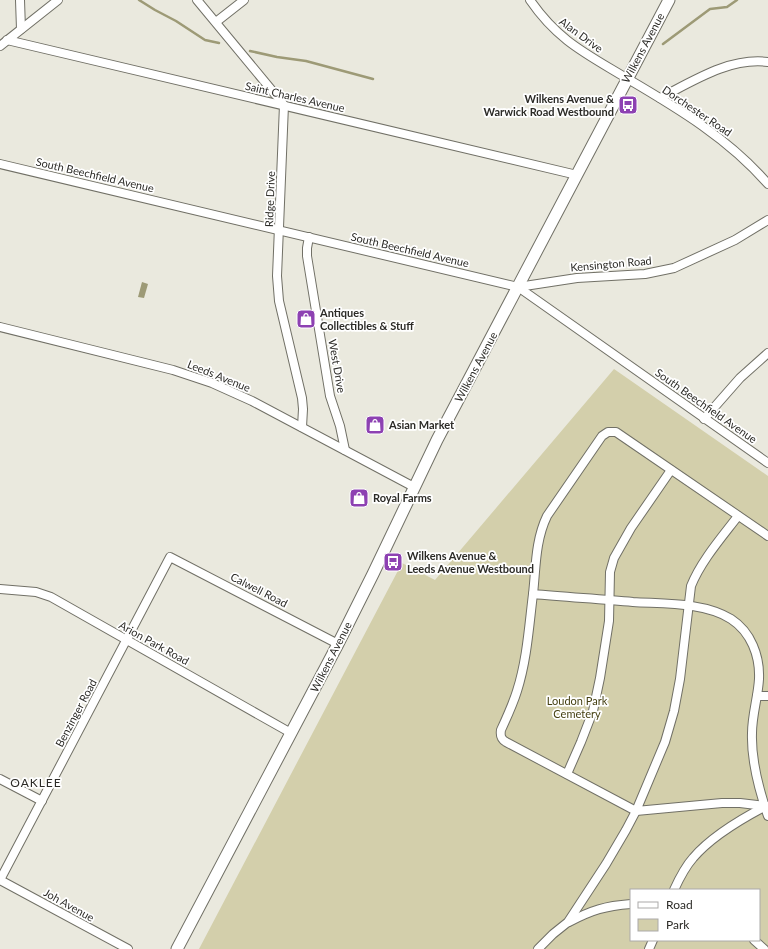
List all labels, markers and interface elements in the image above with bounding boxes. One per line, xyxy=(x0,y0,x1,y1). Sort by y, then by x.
street label: Wilkens Avenue xyxy=(619,10,667,85)
street label: Alan Drive xyxy=(557,14,606,55)
street label: Saint Charles Avenue xyxy=(244,79,346,114)
street label: Dorchester Road xyxy=(660,83,734,139)
place label: Wilkens Avenue & Warwick Road Westbound xyxy=(484,92,614,118)
bus stop icon: Wilkens Avenue & Warwick Road Westbound xyxy=(617,94,639,116)
street label: South Beechfield Avenue xyxy=(35,155,156,194)
street label: Ridge Drive xyxy=(262,171,277,227)
street label: South Beechfield Avenue xyxy=(350,230,471,269)
street label: Kensington Road xyxy=(570,253,652,274)
place label: Antiques Collectibles & Stuff xyxy=(319,306,414,332)
shop icon: Antiques Collectibles & Stuff xyxy=(295,308,317,330)
street label: Wilkens Avenue xyxy=(452,329,500,404)
street label: West Drive xyxy=(326,338,349,394)
street label: Leeds Avenue xyxy=(186,357,253,394)
street label: South Beechfield Avenue xyxy=(653,366,760,446)
shop icon: Asian Market xyxy=(364,414,386,436)
place label: Asian Market xyxy=(388,418,455,431)
shop icon: Royal Farms xyxy=(348,487,370,509)
place label: Royal Farms xyxy=(373,491,432,504)
place label: Wilkens Avenue & Leeds Avenue Westbound xyxy=(407,549,534,575)
bus stop icon: Wilkens Avenue & Leeds Avenue Westbound xyxy=(382,551,404,573)
street label: Calwell Road xyxy=(229,570,290,609)
street label: Arion Park Road xyxy=(117,618,191,667)
street label: Wilkens Avenue xyxy=(307,619,354,694)
street label: Benzinger Road xyxy=(52,677,99,749)
park label: Loudon Park Cemetery xyxy=(547,694,608,720)
district label: OAKLEE xyxy=(10,775,62,790)
street label: Joh Avenue xyxy=(42,885,97,924)
legend xyxy=(630,889,760,941)
text: Road xyxy=(666,897,693,912)
text: Park xyxy=(666,917,690,932)

